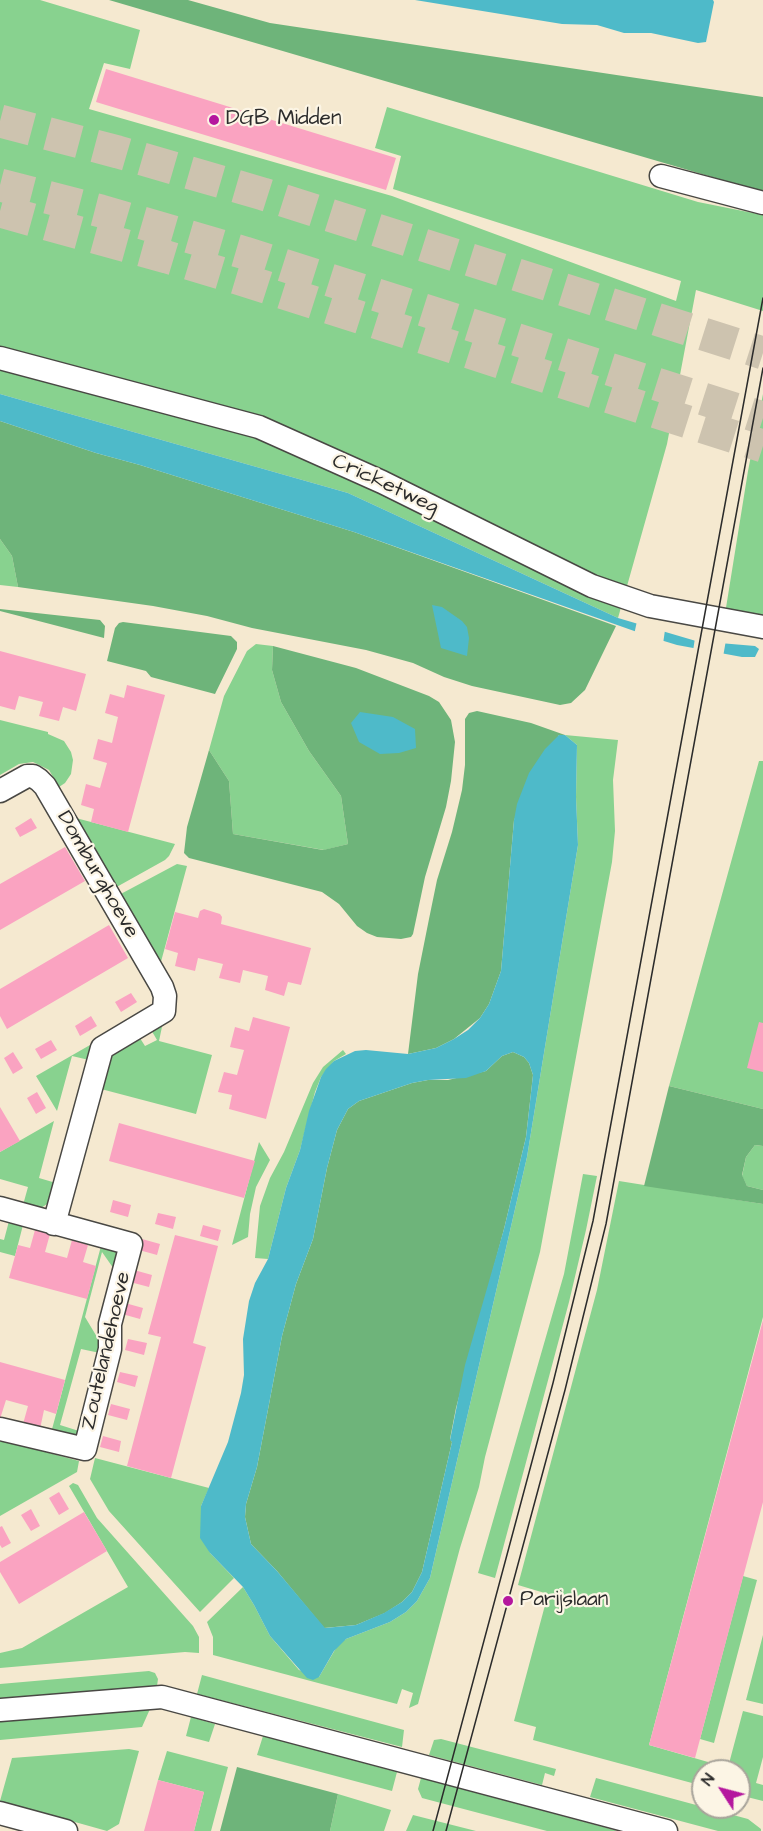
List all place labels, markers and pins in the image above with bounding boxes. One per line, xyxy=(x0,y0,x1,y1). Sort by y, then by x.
place label: DGB Midden xyxy=(226,107,341,133)
marker: DGB Midden xyxy=(207,113,221,127)
place label: Parijslaan xyxy=(520,1588,608,1614)
marker: Parijslaan xyxy=(501,1594,515,1608)

